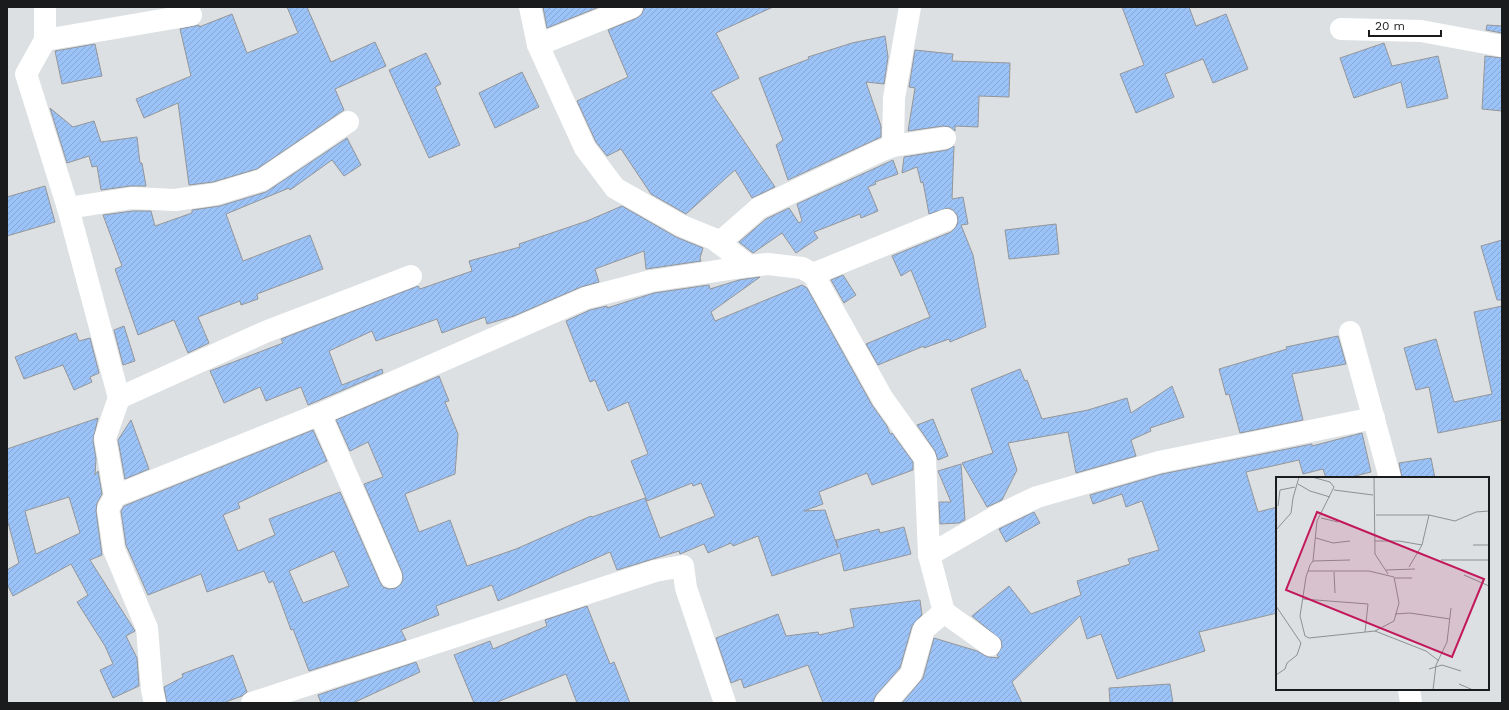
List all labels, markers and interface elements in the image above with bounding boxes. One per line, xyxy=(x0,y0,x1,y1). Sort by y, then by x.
scale bar xyxy=(1369,12,1441,38)
text: 20 m xyxy=(1375,19,1405,33)
inset map xyxy=(1276,477,1489,690)

